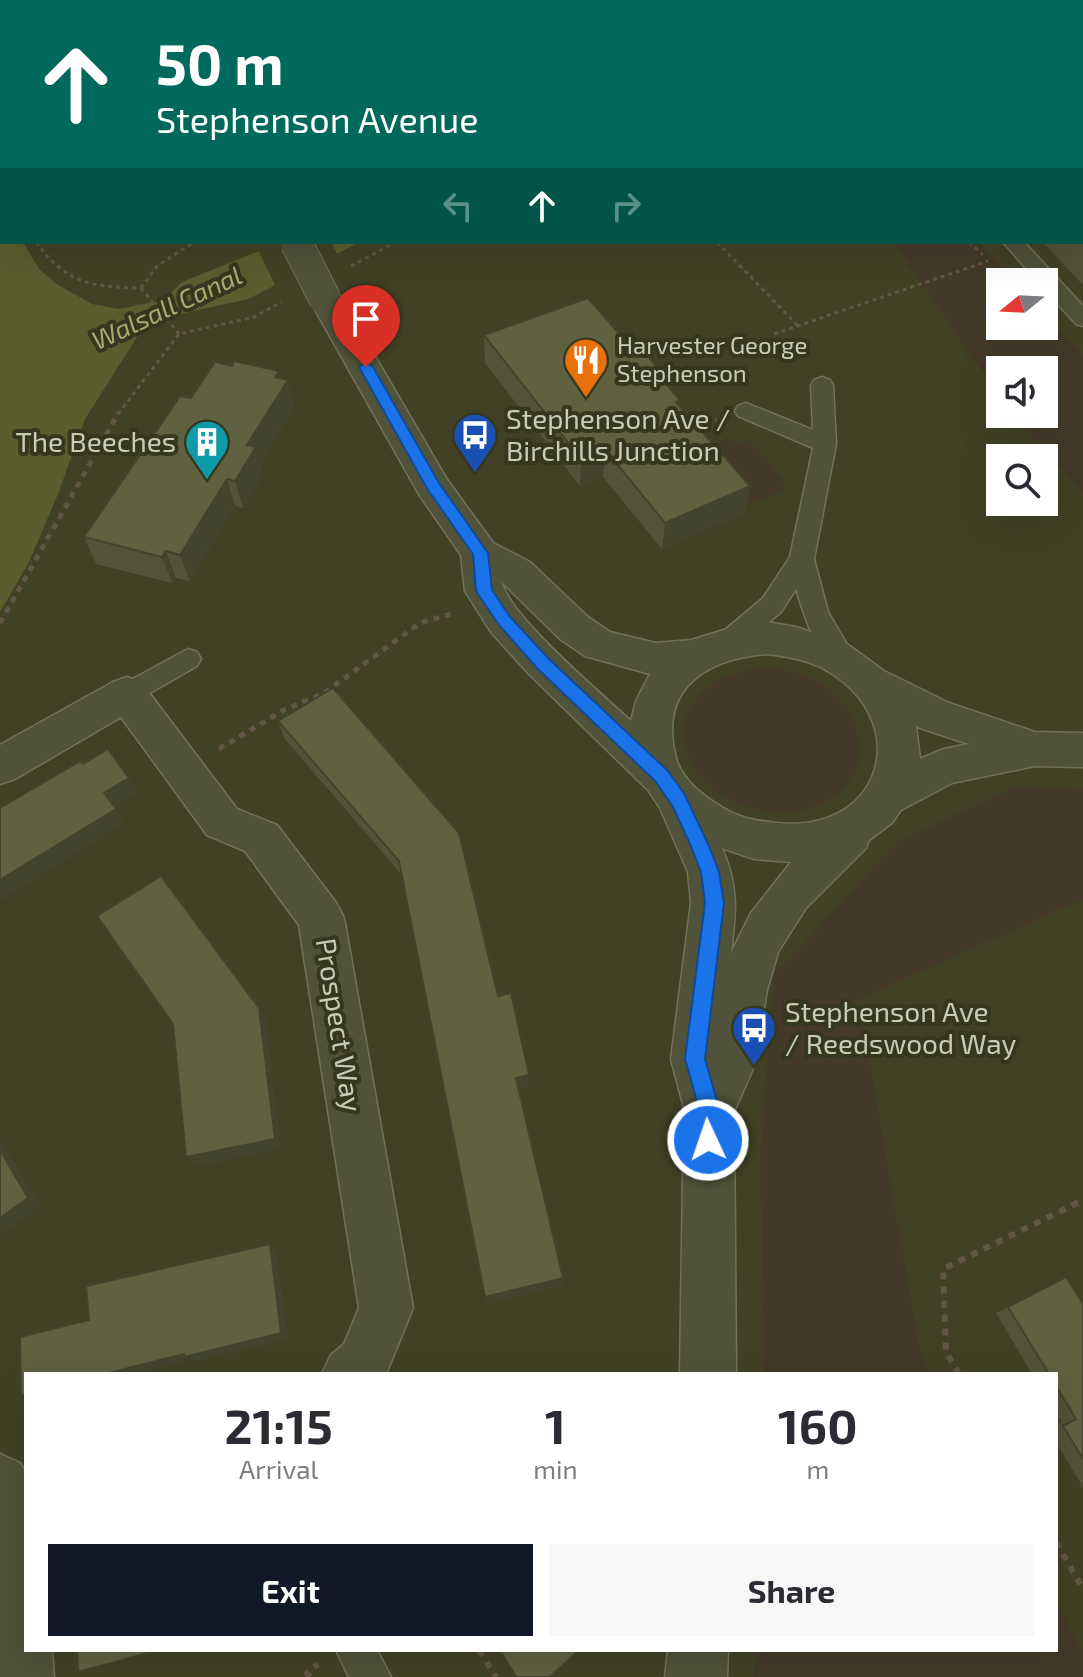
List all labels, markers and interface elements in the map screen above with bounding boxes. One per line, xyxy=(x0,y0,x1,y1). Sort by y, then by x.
text: 50 m xyxy=(156,29,284,96)
icon: ahead xyxy=(24,32,128,136)
text: Stephenson Avenue xyxy=(156,97,479,140)
icon: left xyxy=(436,184,480,228)
icon: ahead xyxy=(520,184,564,228)
icon: right xyxy=(604,184,648,228)
water label: Walsall Canal xyxy=(86,258,246,355)
north arrow xyxy=(986,268,1058,340)
map controls xyxy=(986,268,1058,516)
pin xyxy=(332,285,400,367)
icon: arrive xyxy=(344,297,388,341)
place label: Harvester George Stephenson xyxy=(617,330,807,387)
restaurant icon: Harvester George Stephenson xyxy=(562,336,610,399)
button: sound xyxy=(986,356,1058,428)
place label: Stephenson Ave / Birchills Junction xyxy=(506,401,730,467)
bus stop icon: Stephenson Ave / Birchills Junction xyxy=(451,411,499,474)
building icon: The Beeches xyxy=(183,418,231,481)
place label: The Beeches xyxy=(16,424,176,458)
button: search xyxy=(986,444,1058,516)
street label: Prospect Way xyxy=(309,936,371,1114)
place label: Stephenson Ave / Reedswood Way xyxy=(785,994,1017,1060)
bus stop icon: Stephenson Ave / Reedswood Way xyxy=(730,1004,778,1067)
position arrow xyxy=(666,1098,750,1182)
text: 21:15 xyxy=(225,1396,333,1454)
text: 1 xyxy=(545,1396,566,1454)
text: 160 xyxy=(778,1396,857,1454)
text: Arrival xyxy=(239,1453,318,1484)
text: min xyxy=(533,1453,578,1484)
text: m xyxy=(806,1453,829,1484)
button: Exit xyxy=(48,1544,533,1636)
button: Share xyxy=(549,1544,1034,1636)

